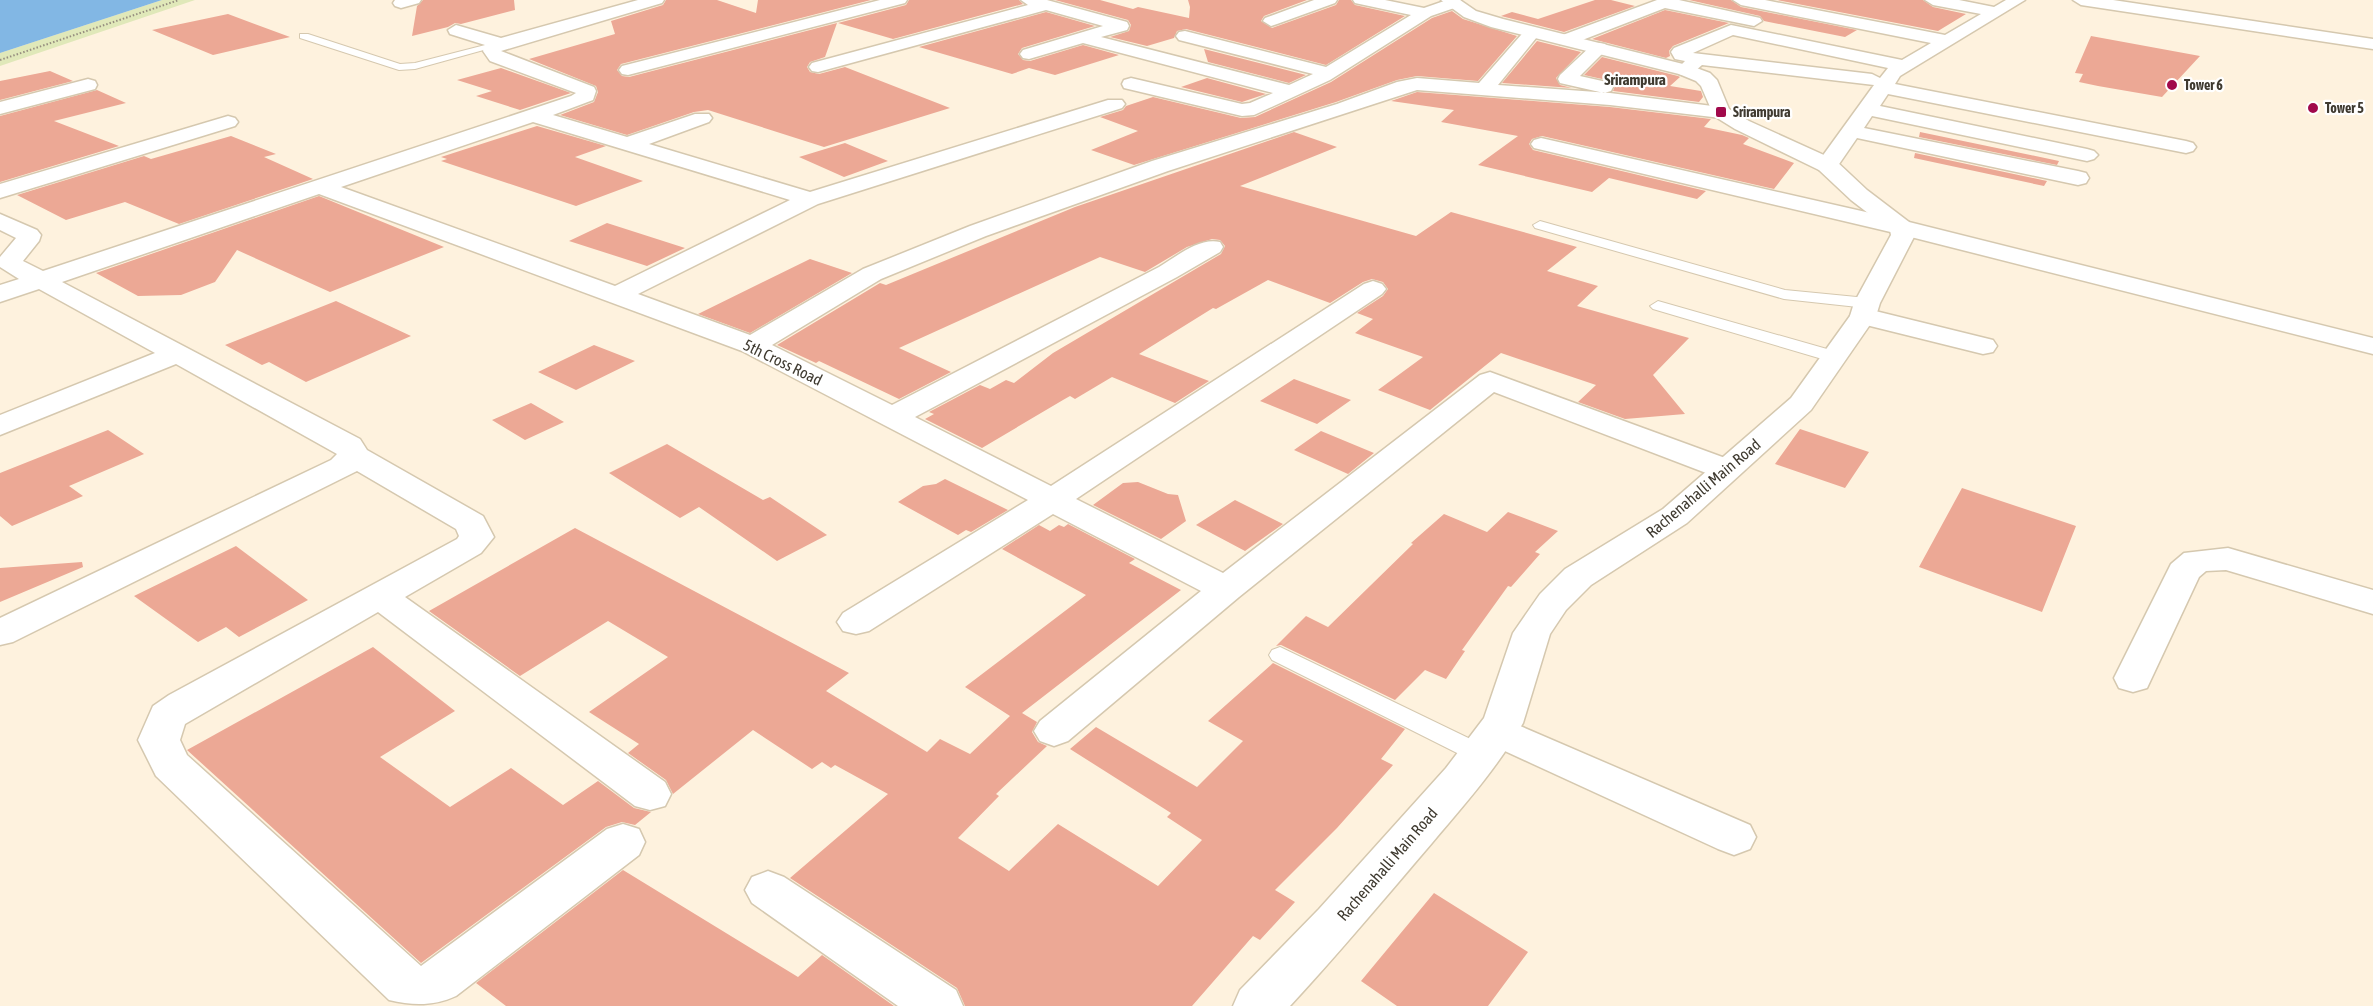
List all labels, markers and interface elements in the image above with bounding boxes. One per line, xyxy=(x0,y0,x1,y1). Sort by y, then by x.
district label: Srirampura xyxy=(1604,71,1666,88)
place label: Tower 6 xyxy=(2184,77,2223,93)
marker: Tower 6 xyxy=(2165,78,2179,92)
place label: Tower 5 xyxy=(2325,100,2364,116)
marker: Tower 5 xyxy=(2306,101,2320,115)
place label: Srirampura xyxy=(1733,104,1791,120)
marker: Srirampura xyxy=(1714,105,1728,119)
street label: 5th Cross Road xyxy=(741,335,825,389)
street label: Rachenahalli Main Road xyxy=(1642,435,1764,541)
street label: Rachenahalli Main Road xyxy=(1333,804,1441,924)

